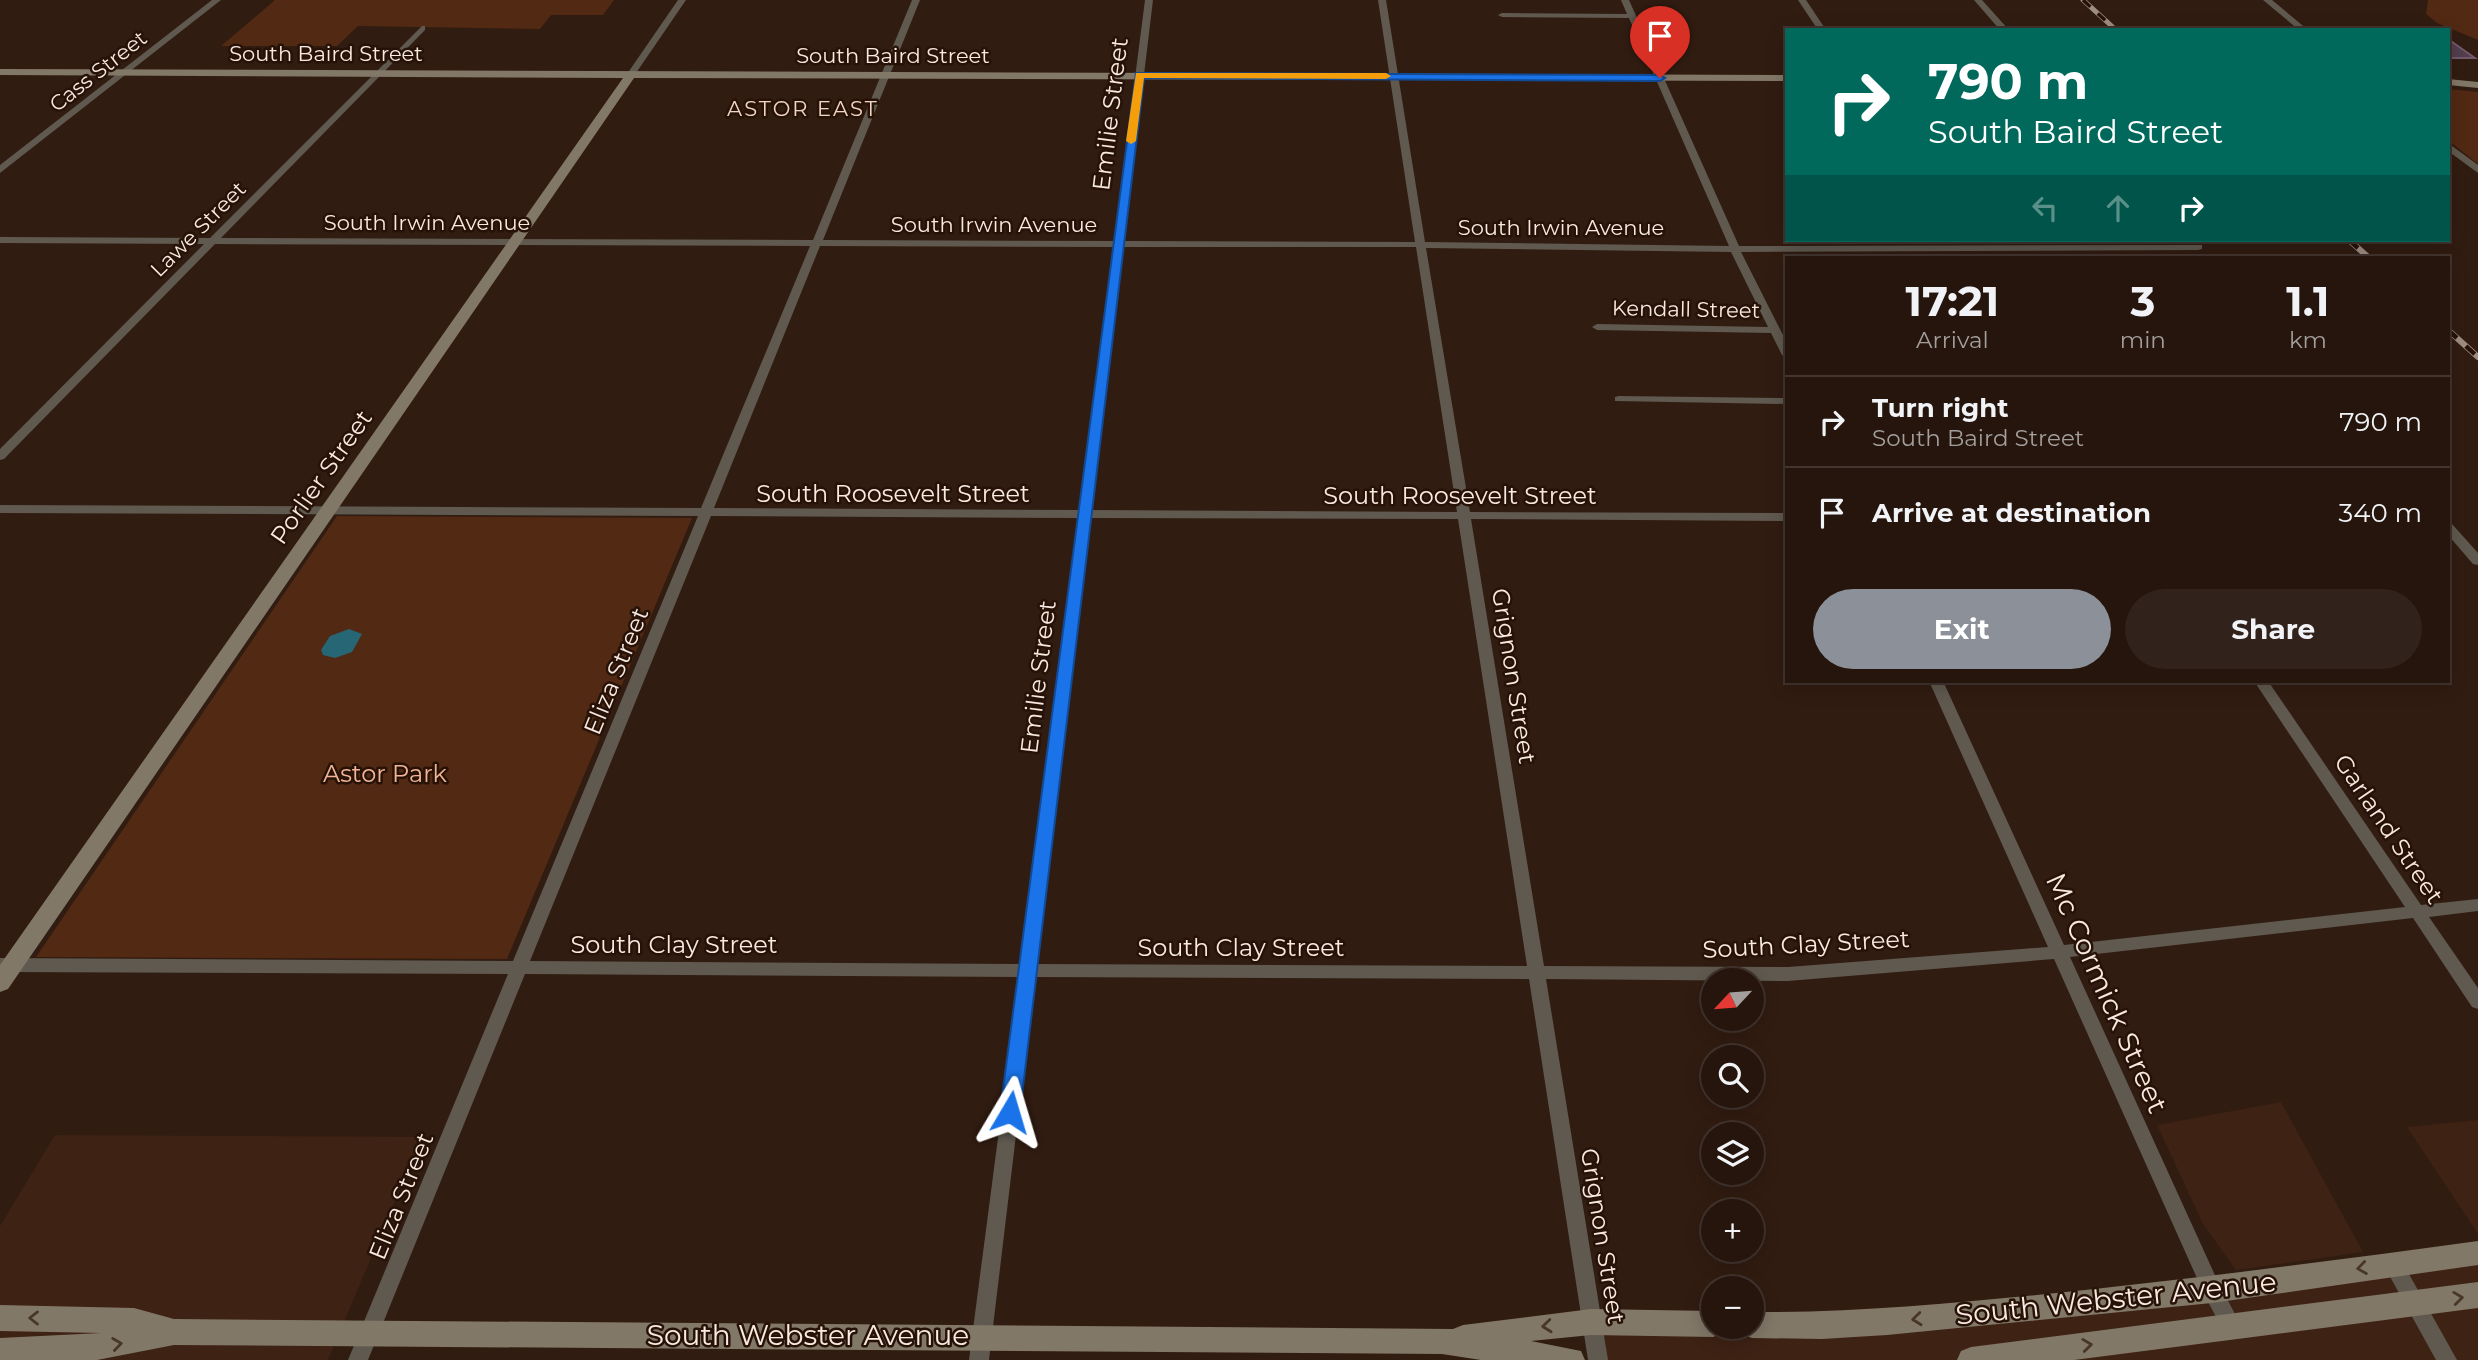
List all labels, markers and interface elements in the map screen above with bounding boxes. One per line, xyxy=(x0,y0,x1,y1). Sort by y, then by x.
pin xyxy=(1630,6,1690,78)
icon: arrive xyxy=(1641,17,1679,55)
street label: Cass Street xyxy=(44,25,152,117)
street label: Emilie Street xyxy=(1086,35,1134,192)
street label: South Baird Street xyxy=(229,41,423,66)
street label: South Baird Street xyxy=(796,43,990,68)
text: 790 m xyxy=(1928,52,2088,111)
icon: right xyxy=(1813,56,1904,147)
district label: ASTOR EAST xyxy=(727,96,879,121)
text: South Baird Street xyxy=(1928,112,2223,151)
street label: Lawe Street xyxy=(145,176,251,282)
icon: left xyxy=(2026,189,2064,227)
icon: ahead xyxy=(2099,189,2137,227)
icon: right xyxy=(2172,189,2210,227)
street label: South Irwin Avenue xyxy=(324,210,530,235)
street label: South Irwin Avenue xyxy=(891,212,1097,237)
street label: South Irwin Avenue xyxy=(1458,215,1664,240)
text: 17:21 xyxy=(1905,275,1999,327)
text: 3 xyxy=(2130,275,2155,327)
text: 1.1 xyxy=(2286,275,2330,327)
street label: Kendall Street xyxy=(1612,295,1760,323)
text: Arrival xyxy=(1916,326,1989,354)
text: min xyxy=(2120,326,2166,354)
text: km xyxy=(2289,326,2327,354)
text: Turn right xyxy=(1872,392,2008,424)
icon: right xyxy=(1813,403,1851,441)
street label: Porlier Street xyxy=(264,404,378,550)
text: 790 m xyxy=(2339,406,2422,438)
text: South Baird Street xyxy=(1872,424,2084,452)
street label: South Roosevelt Street xyxy=(756,479,1030,508)
street label: South Roosevelt Street xyxy=(1323,481,1597,510)
icon: arrive xyxy=(1813,494,1851,532)
text: Arrive at destination xyxy=(1872,497,2151,529)
text: 340 m xyxy=(2339,497,2422,529)
street label: Grignon Street xyxy=(1486,586,1542,766)
button: Exit xyxy=(1813,589,2111,669)
button: Share xyxy=(2125,589,2422,669)
street label: Emilie Street xyxy=(1014,598,1062,755)
street label: Eliza Street xyxy=(577,603,655,739)
street label: Garland Street xyxy=(2328,749,2450,909)
park label: Astor Park xyxy=(323,759,448,788)
street label: Mc Cormick Street xyxy=(2039,868,2175,1118)
street label: South Clay Street xyxy=(1702,924,1910,964)
street label: South Clay Street xyxy=(570,930,778,959)
street label: South Clay Street xyxy=(1137,933,1345,962)
north arrow xyxy=(1701,968,1764,1031)
map controls xyxy=(1701,968,1764,1339)
button: search xyxy=(1701,1045,1764,1108)
position arrow xyxy=(973,1075,1047,1149)
button: layers xyxy=(1701,1122,1764,1185)
street label: Eliza Street xyxy=(362,1128,440,1264)
street label: Grignon Street xyxy=(1575,1146,1631,1326)
button: + xyxy=(1701,1199,1764,1262)
one-way arrow xyxy=(2356,1260,2368,1275)
street label: South Webster Avenue xyxy=(1954,1264,2278,1332)
button: − xyxy=(1701,1276,1764,1339)
one-way arrow xyxy=(2452,1290,2464,1305)
one-way arrow xyxy=(28,1310,38,1326)
one-way arrow xyxy=(1911,1312,1923,1327)
street label: South Webster Avenue xyxy=(647,1318,969,1352)
one-way arrow xyxy=(1541,1318,1553,1333)
one-way arrow xyxy=(111,1337,123,1352)
one-way arrow xyxy=(2081,1338,2093,1353)

